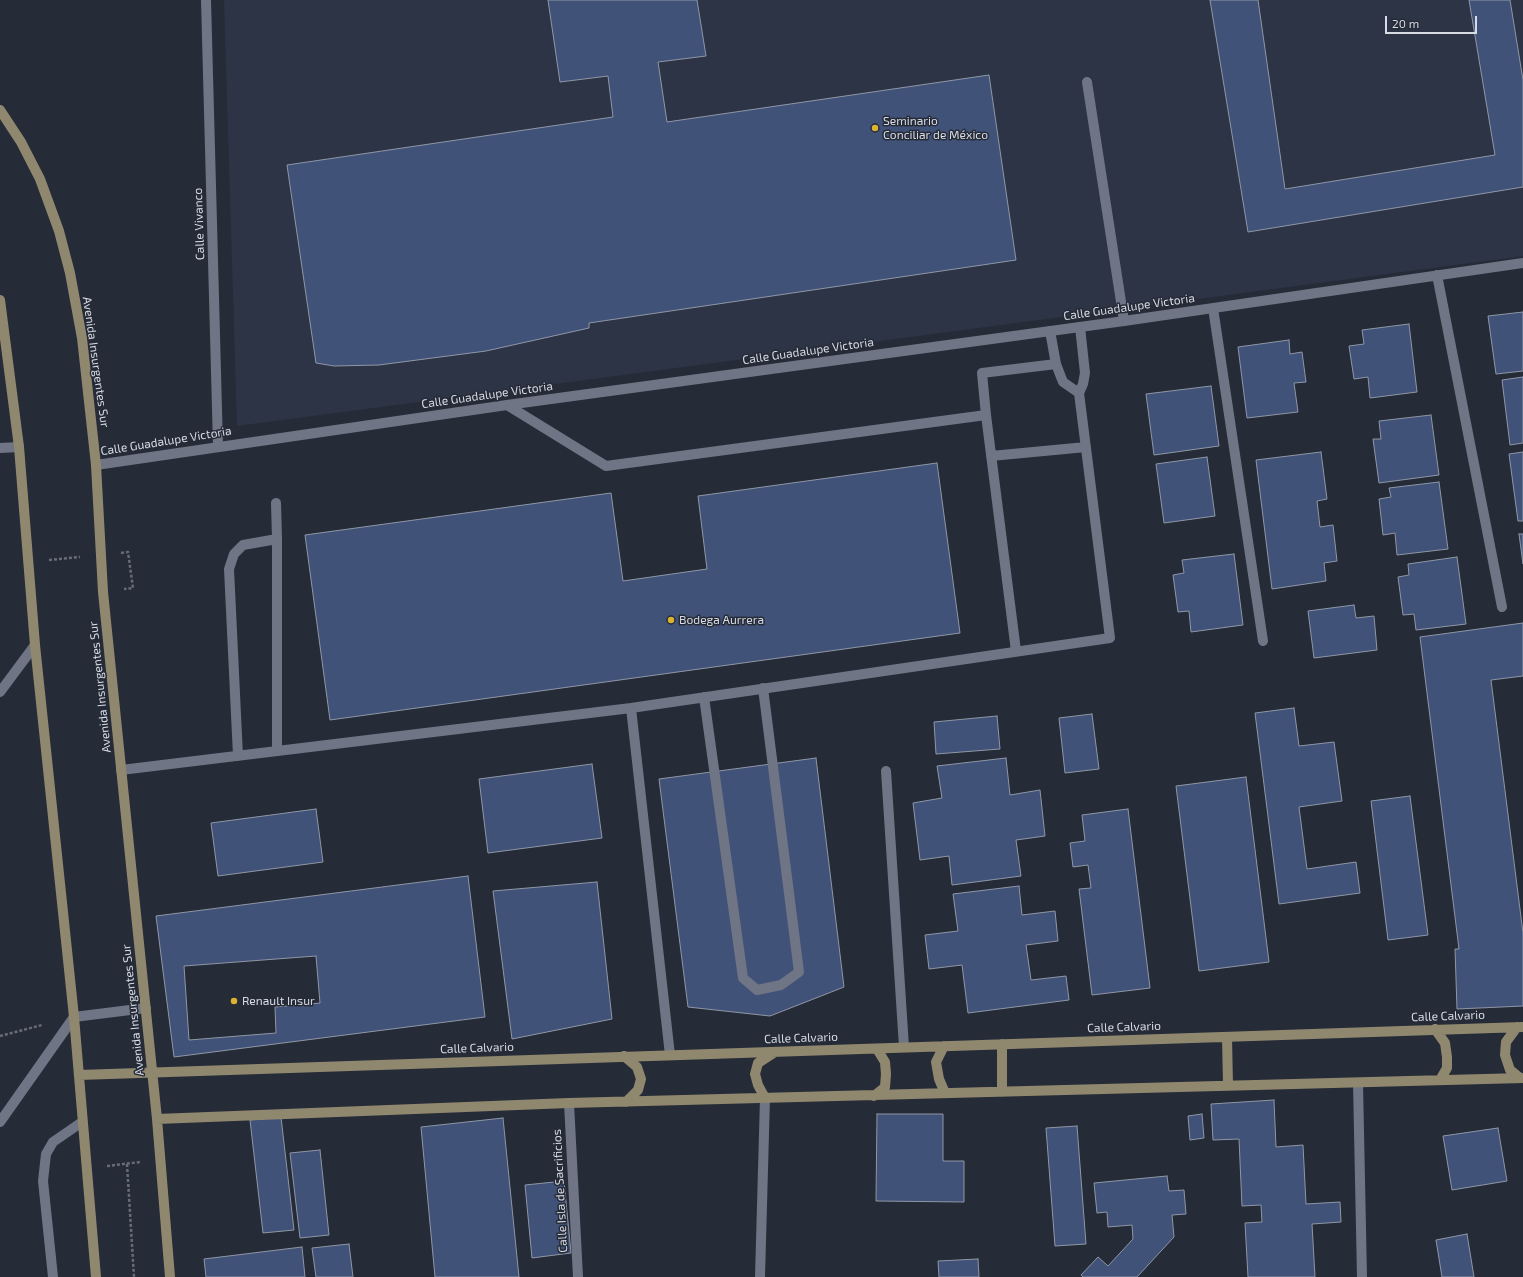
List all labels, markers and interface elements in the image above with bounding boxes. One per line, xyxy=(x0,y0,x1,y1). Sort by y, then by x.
scale bar xyxy=(1387,8,1479,34)
text: 20 m xyxy=(1392,16,1419,30)
place label: Seminario Conciliar de México xyxy=(883,114,988,142)
marker: Seminario Conciliar de México xyxy=(870,123,880,133)
street label: Calle Vivanco xyxy=(191,188,207,260)
street label: Calle Guadalupe Victoria xyxy=(1062,291,1196,323)
street label: Avenida Insurgentes Sur xyxy=(80,296,112,428)
street label: Calle Guadalupe Victoria xyxy=(741,335,875,367)
street label: Calle Guadalupe Victoria xyxy=(420,379,554,411)
street label: Calle Guadalupe Victoria xyxy=(99,424,233,458)
place label: Bodega Aurrera xyxy=(679,613,764,627)
marker: Bodega Aurrera xyxy=(666,615,676,625)
street label: Avenida Insurgentes Sur xyxy=(86,621,114,753)
street label: Avenida Insurgentes Sur xyxy=(119,944,147,1076)
place label: Renault Insur xyxy=(242,994,315,1008)
marker: Renault Insur xyxy=(229,996,239,1006)
street label: Calle Calvario xyxy=(1411,1008,1485,1024)
street label: Calle Calvario xyxy=(1087,1019,1161,1035)
street label: Calle Calvario xyxy=(764,1030,838,1046)
street label: Calle Calvario xyxy=(440,1040,514,1056)
street label: Calle Isla de Sacrificios xyxy=(550,1129,570,1253)

